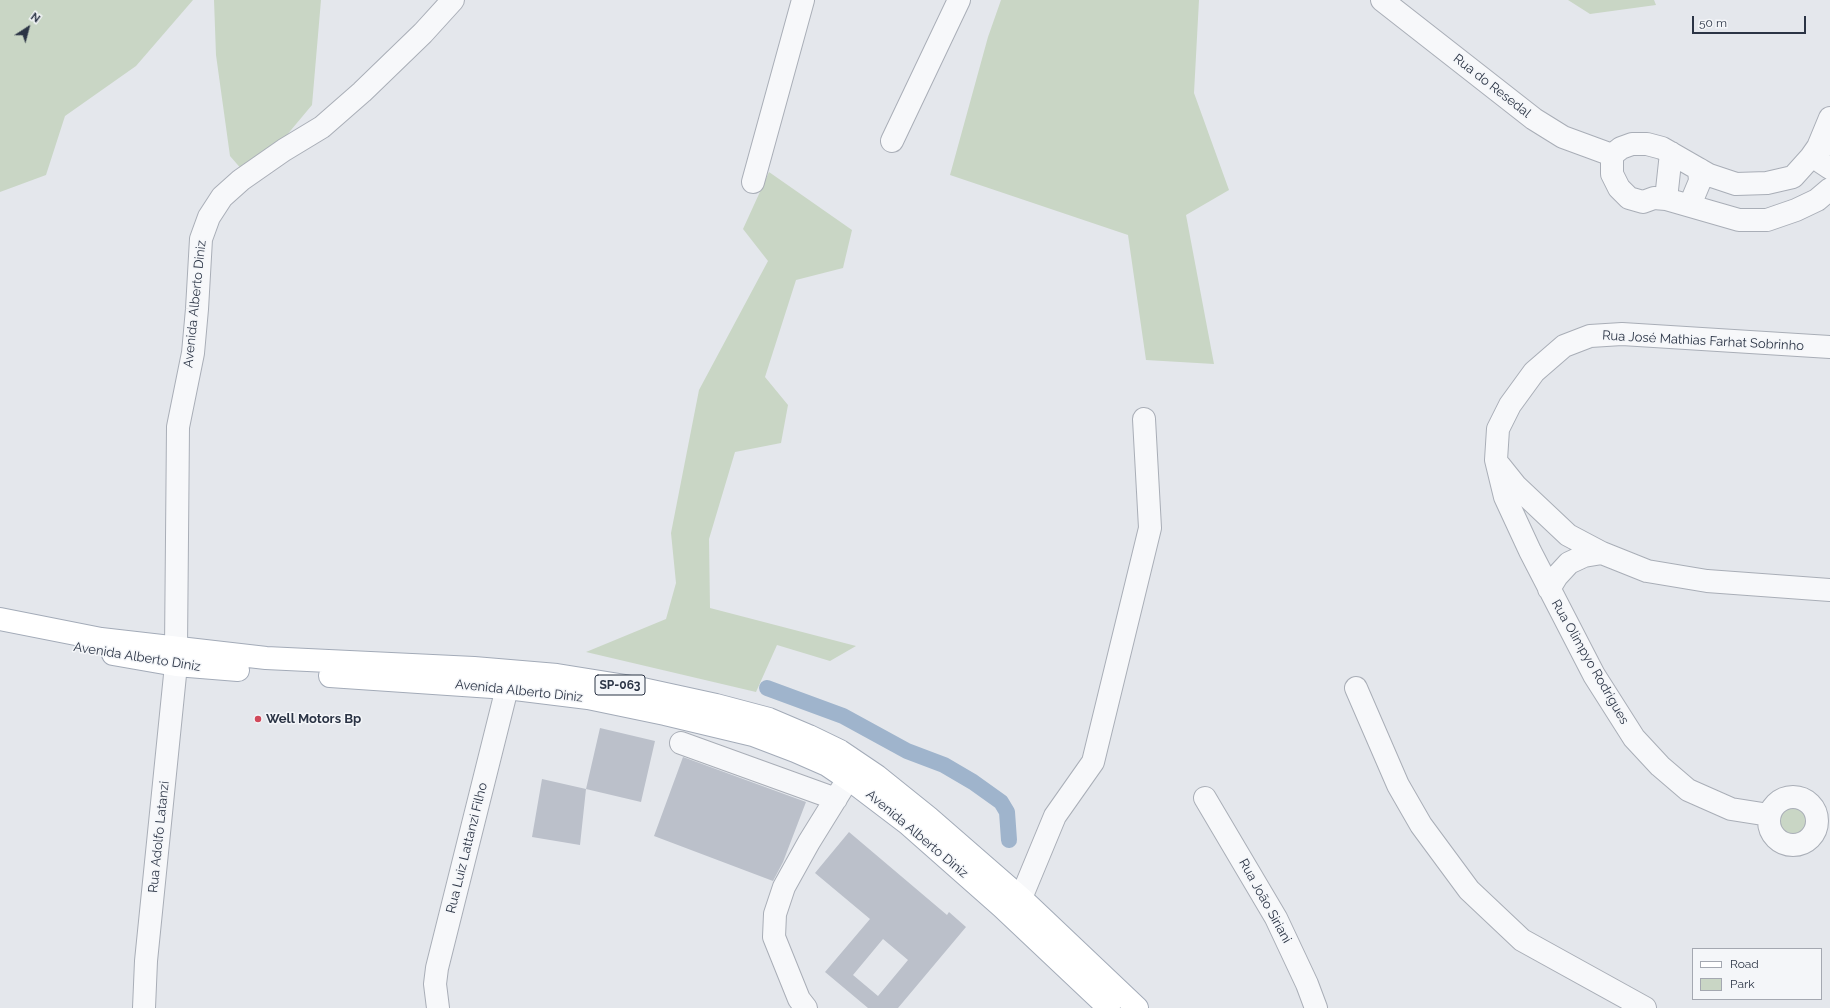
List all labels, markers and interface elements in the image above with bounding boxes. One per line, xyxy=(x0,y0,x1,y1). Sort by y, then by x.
north arrow xyxy=(8,8,48,48)
scale bar xyxy=(1694,8,1808,34)
text: N xyxy=(28,10,43,26)
text: 50 m xyxy=(1699,16,1727,30)
street label: Rua do Resedal xyxy=(1450,51,1534,121)
street label: Avenida Alberto Diniz xyxy=(181,239,209,369)
street label: Rua José Mathias Farhat Sobrinho xyxy=(1602,328,1804,354)
street label: Rua Olimpyo Rodrigues xyxy=(1548,597,1632,727)
street label: Avenida Alberto Diniz xyxy=(72,639,202,675)
road number: SP-063 xyxy=(595,675,645,695)
street label: Avenida Alberto Diniz xyxy=(454,677,584,705)
place label: Well Motors Bp xyxy=(266,711,361,727)
marker: Well Motors Bp xyxy=(253,714,263,724)
street label: Rua Adolfo Latanzi xyxy=(145,780,173,894)
street label: Rua Luiz Lattanzi Filho xyxy=(443,781,491,915)
street label: Avenida Alberto Diniz xyxy=(863,787,971,881)
street label: Rua João Siriani xyxy=(1235,856,1295,946)
legend xyxy=(1692,948,1822,1000)
text: Road xyxy=(1730,957,1759,971)
text: Park xyxy=(1730,977,1755,991)

